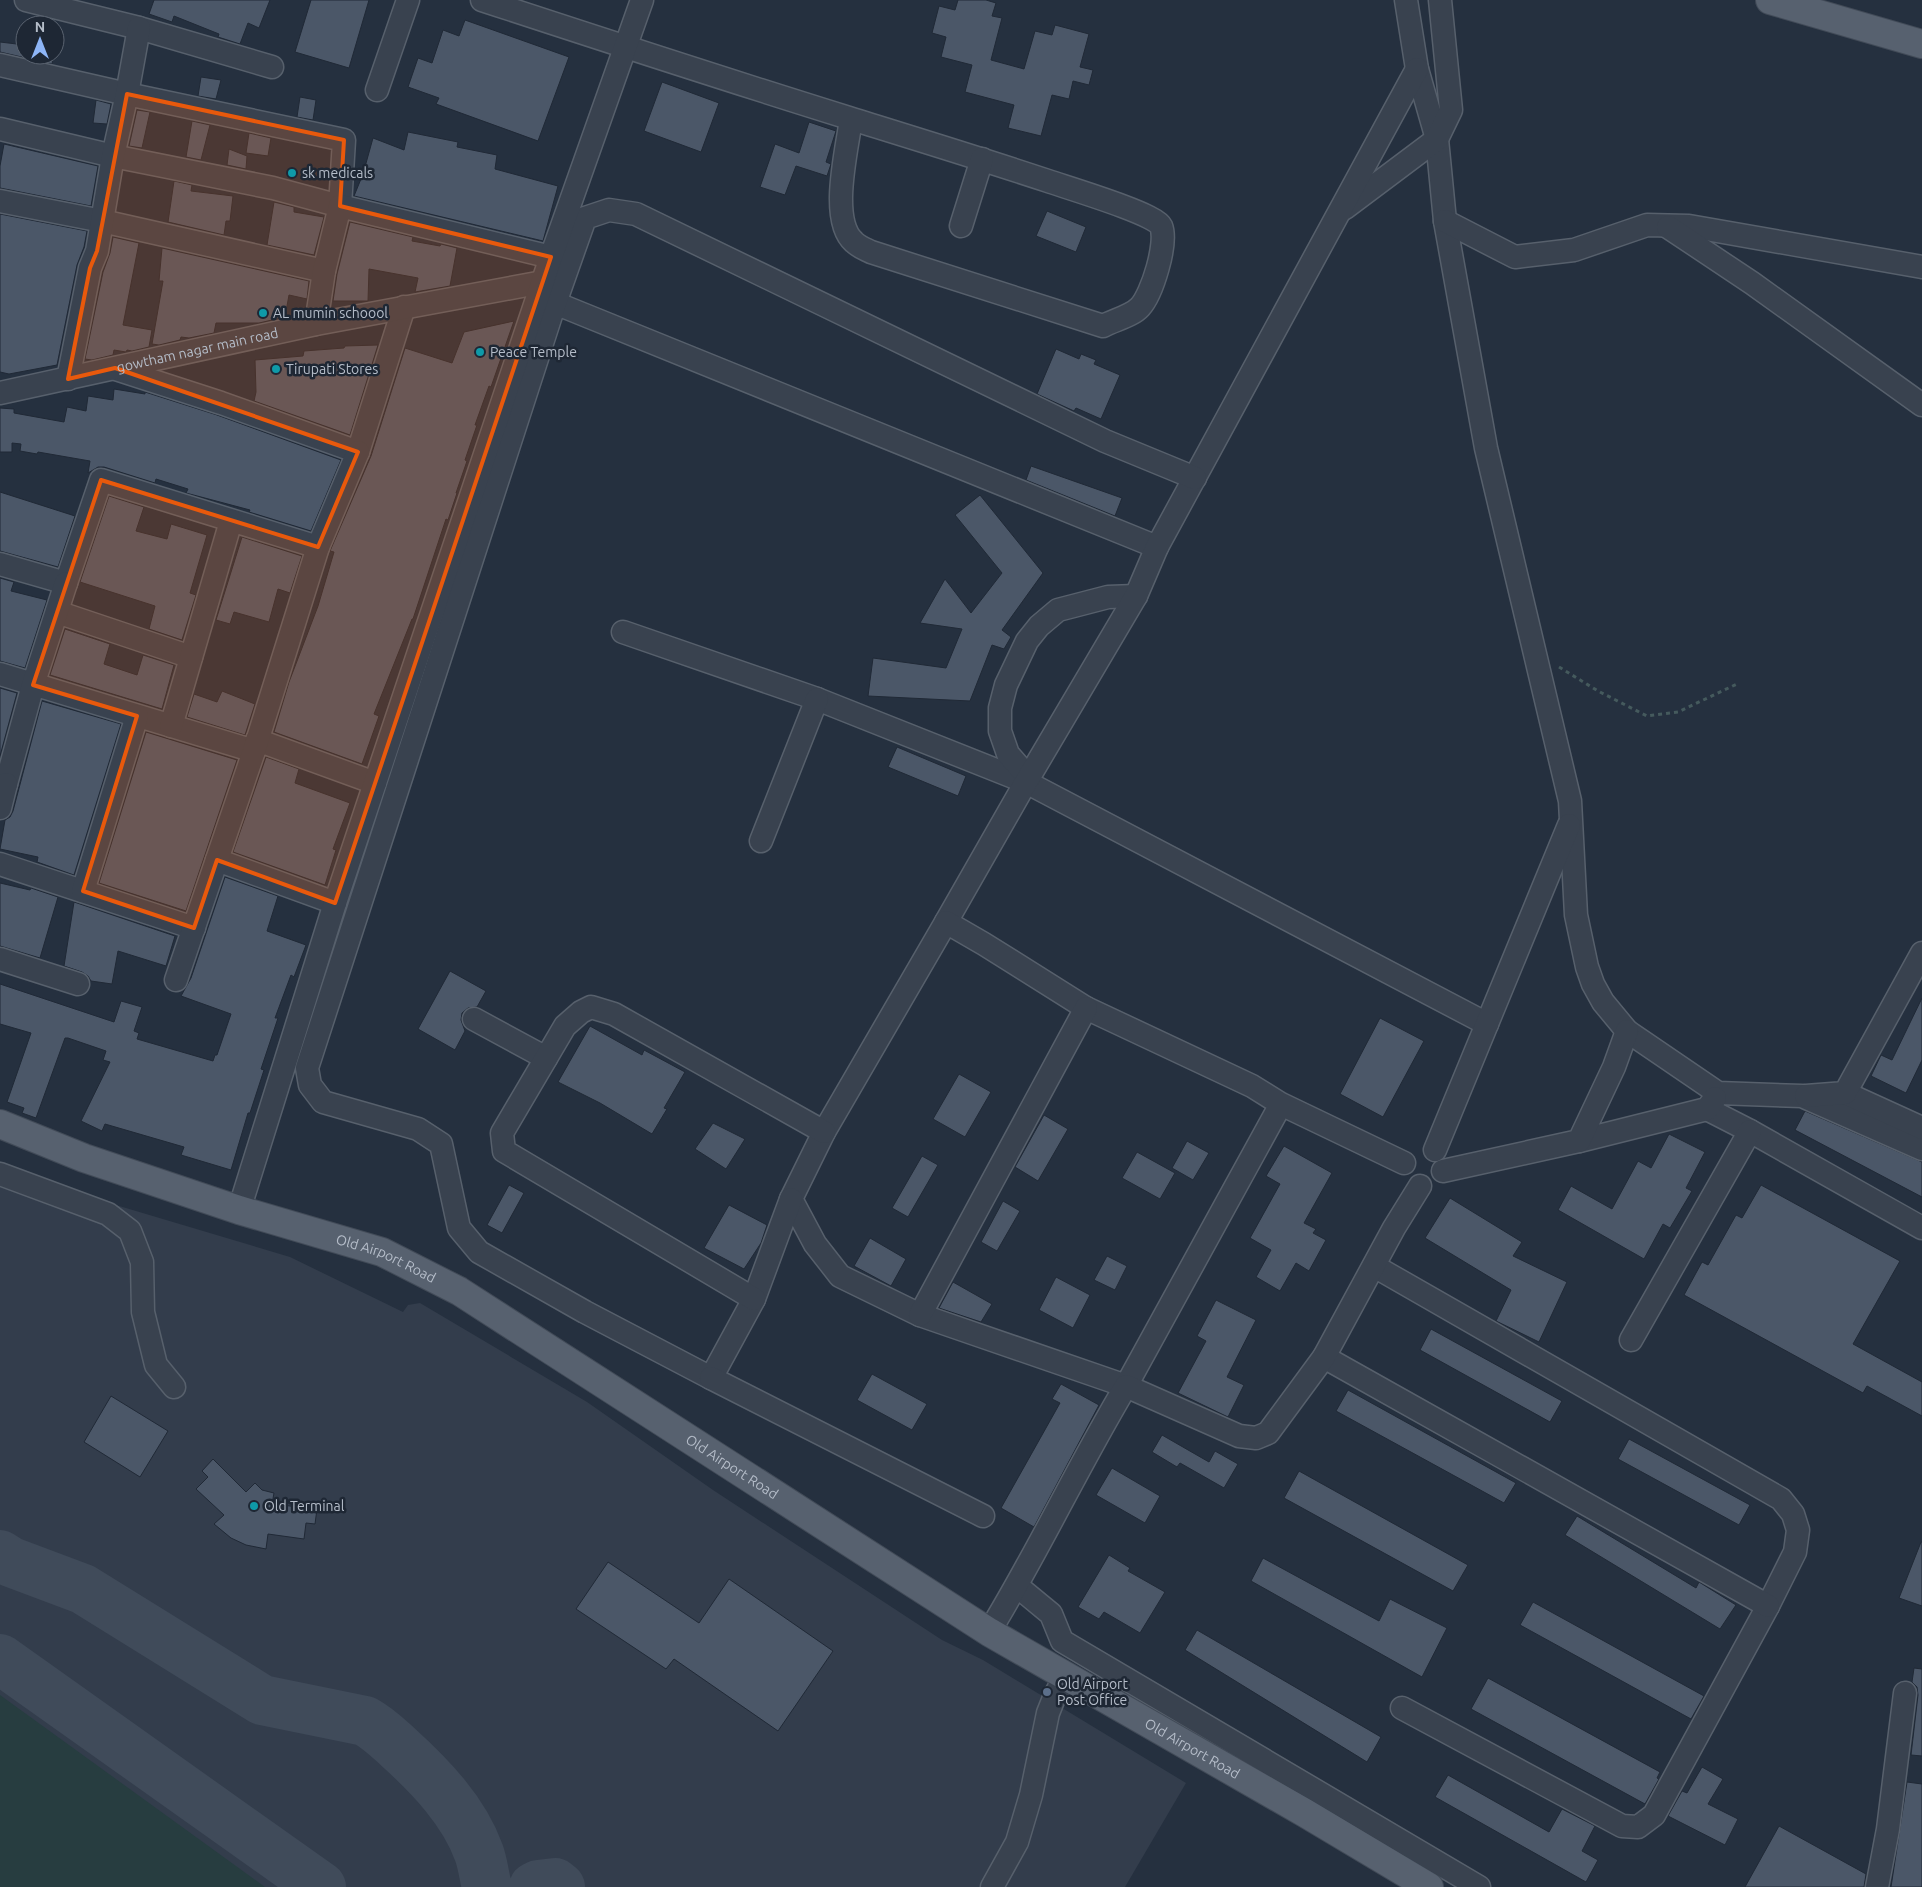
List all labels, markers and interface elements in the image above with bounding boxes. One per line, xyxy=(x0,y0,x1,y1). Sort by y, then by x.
north arrow xyxy=(15,15,65,65)
text: N xyxy=(35,19,45,35)
place label: sk medicals xyxy=(302,165,373,181)
marker: sk medicals xyxy=(286,167,298,179)
place label: AL mumin schoool xyxy=(273,305,388,321)
marker: AL mumin schoool xyxy=(257,307,269,319)
street label: gowtham nagar main road xyxy=(115,324,280,375)
place label: Peace Temple xyxy=(490,344,577,360)
marker: Peace Temple xyxy=(474,346,486,358)
place label: Tirupati Stores xyxy=(286,361,378,377)
marker: Tirupati Stores xyxy=(270,363,282,375)
street label: Old Airport Road xyxy=(334,1231,438,1286)
street label: Old Airport Road xyxy=(683,1431,781,1502)
place label: Old Terminal xyxy=(264,1498,345,1514)
marker: Old Terminal xyxy=(248,1500,260,1512)
place label: Old Airport Post Office xyxy=(1057,1676,1128,1708)
marker: Old Airport Post Office xyxy=(1041,1686,1053,1698)
street label: Old Airport Road xyxy=(1142,1715,1243,1782)

